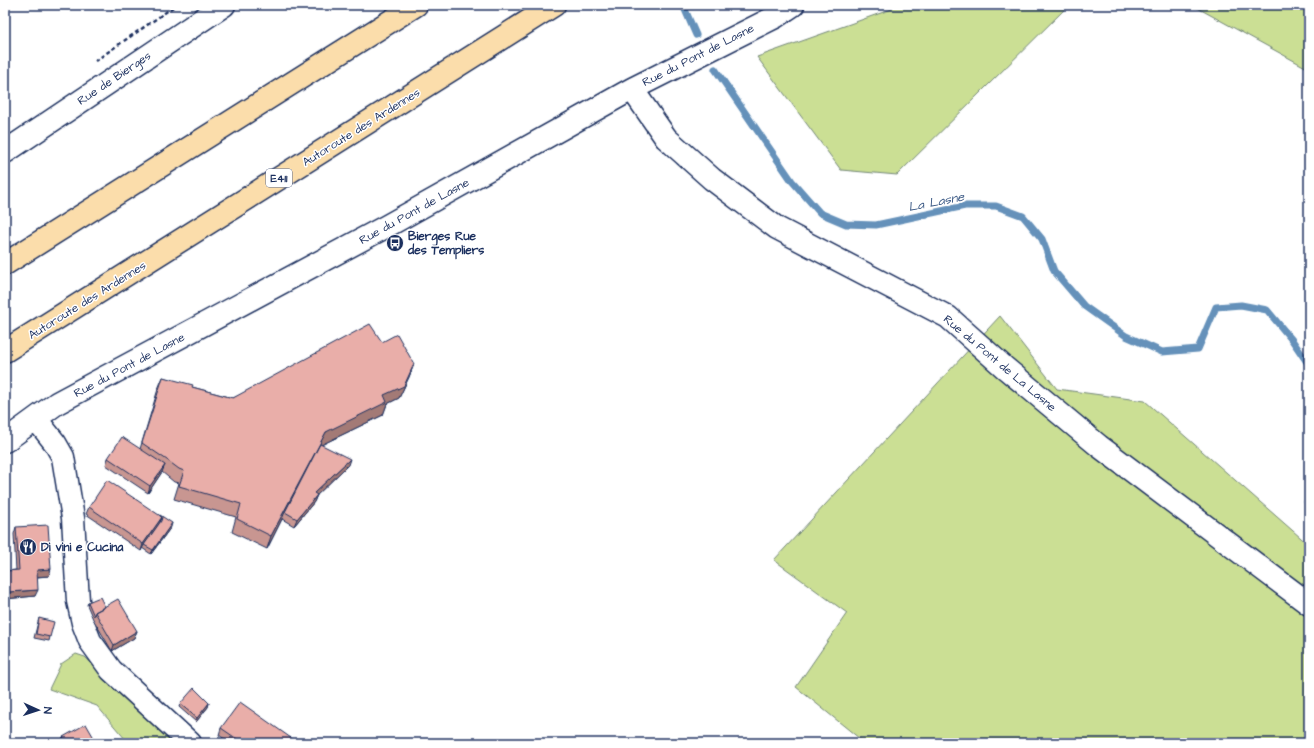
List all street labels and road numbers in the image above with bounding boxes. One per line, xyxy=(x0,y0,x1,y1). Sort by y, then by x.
street label: Rue du Pont de Lasne xyxy=(639,20,758,91)
street label: Rue de Bierges xyxy=(74,47,155,110)
street label: Autoroute des Ardennes xyxy=(299,84,423,171)
road number: E411 xyxy=(266,169,292,187)
street label: Rue du Pont de Lasne xyxy=(356,174,473,249)
street label: Autoroute des Ardennes xyxy=(25,257,149,344)
street label: Rue du Pont de La Lasne xyxy=(940,311,1060,416)
street label: Rue du Pont de Lasne xyxy=(71,329,188,402)

